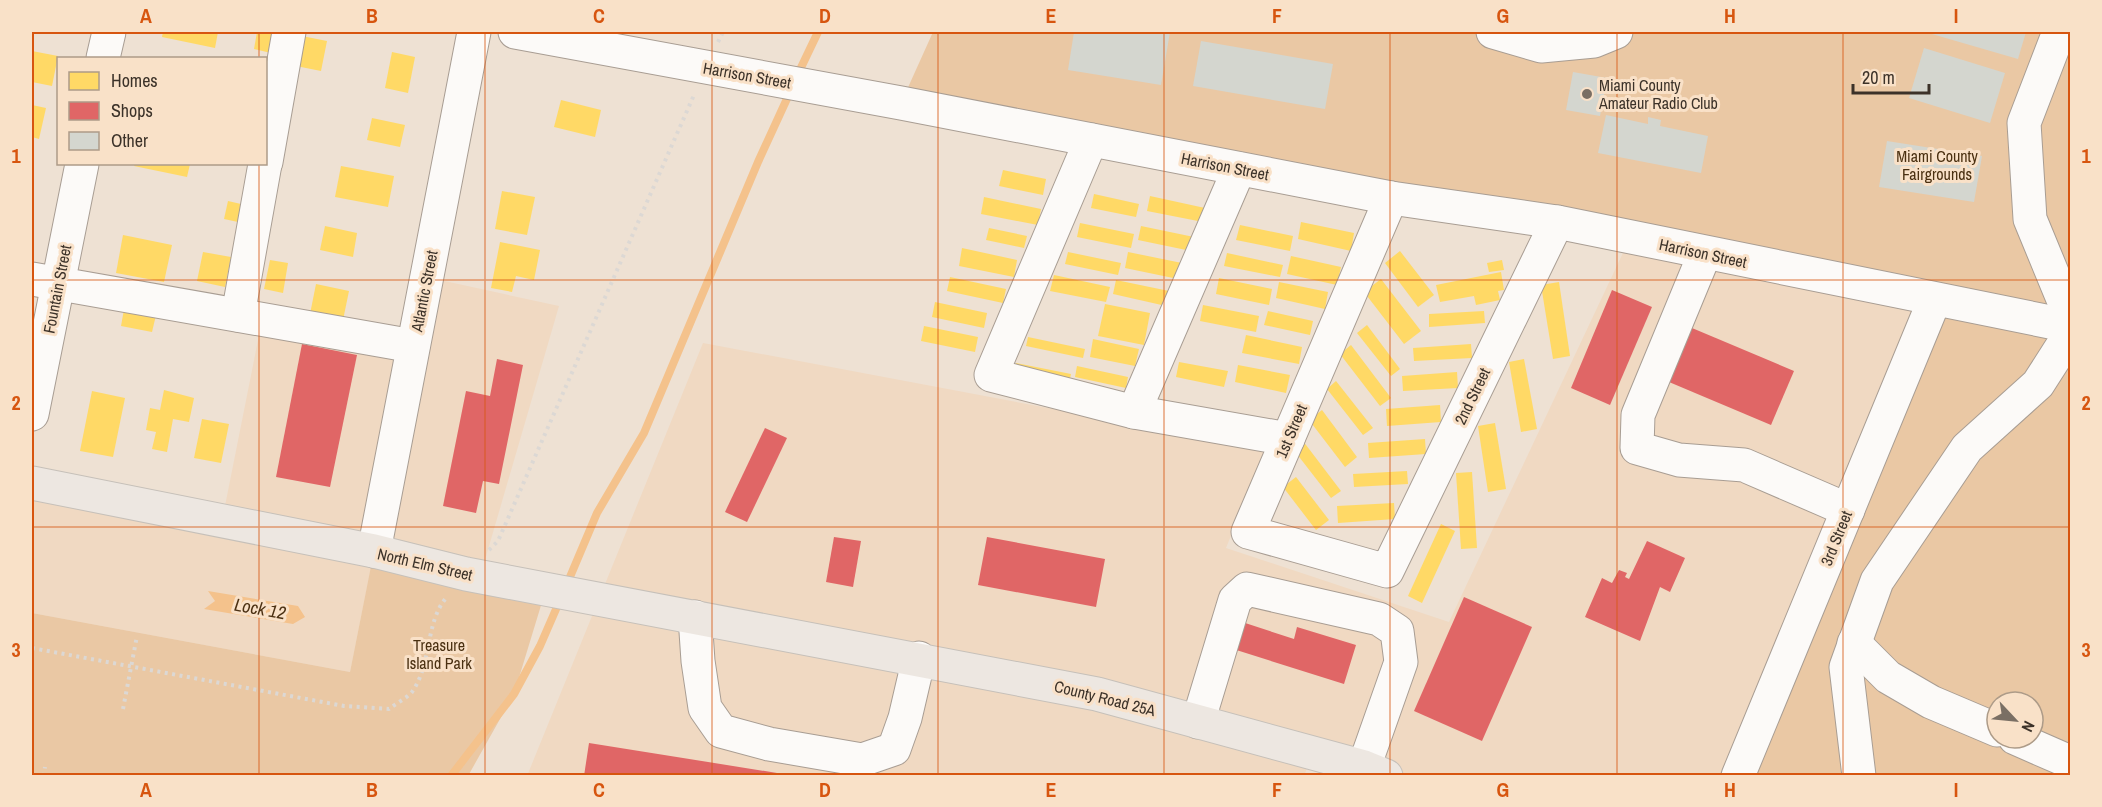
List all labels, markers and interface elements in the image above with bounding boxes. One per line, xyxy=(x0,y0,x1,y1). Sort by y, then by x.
text: A xyxy=(140,2,152,29)
text: B xyxy=(366,2,378,29)
text: C xyxy=(593,2,605,29)
text: D xyxy=(819,2,831,29)
text: E xyxy=(1046,2,1057,29)
text: F xyxy=(1272,2,1282,29)
text: G xyxy=(1497,2,1509,29)
text: H xyxy=(1724,2,1736,29)
text: I xyxy=(1954,2,1958,29)
street label: Harrison Street xyxy=(701,56,793,94)
legend xyxy=(57,57,267,165)
scale bar xyxy=(1853,57,1930,95)
text: 20 m xyxy=(1862,65,1895,90)
text: Homes xyxy=(111,68,158,93)
place label: Miami County Amateur Radio Club xyxy=(1598,74,1718,114)
marker: Miami County Amateur Radio Club xyxy=(1580,87,1594,101)
text: Shops xyxy=(111,98,153,123)
text: Other xyxy=(111,128,148,153)
text: 1 xyxy=(11,142,21,169)
text: 1 xyxy=(2081,142,2091,169)
park label: Miami County Fairgrounds xyxy=(1896,145,1978,185)
street label: Harrison Street xyxy=(1179,147,1271,185)
street label: Harrison Street xyxy=(1657,233,1749,273)
street label: Fountain Street xyxy=(38,242,76,335)
street label: Atlantic Street xyxy=(405,248,443,335)
street label: 2nd Street xyxy=(1449,364,1495,428)
text: 2 xyxy=(11,389,21,416)
text: 2 xyxy=(2081,389,2091,416)
street label: 1st Street xyxy=(1270,401,1312,461)
street label: 3rd Street xyxy=(1815,507,1857,569)
street label: North Elm Street xyxy=(375,542,475,586)
water label: Lock 12 xyxy=(232,592,288,625)
park label: Treasure Island Park xyxy=(406,634,472,674)
text: 3 xyxy=(11,636,21,663)
text: 3 xyxy=(2081,636,2091,663)
street label: County Road 25A xyxy=(1052,675,1158,721)
north arrow xyxy=(1985,690,2045,750)
text: N xyxy=(2017,717,2040,736)
text: A xyxy=(140,776,152,803)
text: B xyxy=(366,776,378,803)
text: C xyxy=(593,776,605,803)
text: D xyxy=(819,776,831,803)
text: E xyxy=(1046,776,1057,803)
text: F xyxy=(1272,776,1282,803)
text: G xyxy=(1497,776,1509,803)
text: H xyxy=(1724,776,1736,803)
text: I xyxy=(1954,776,1958,803)

